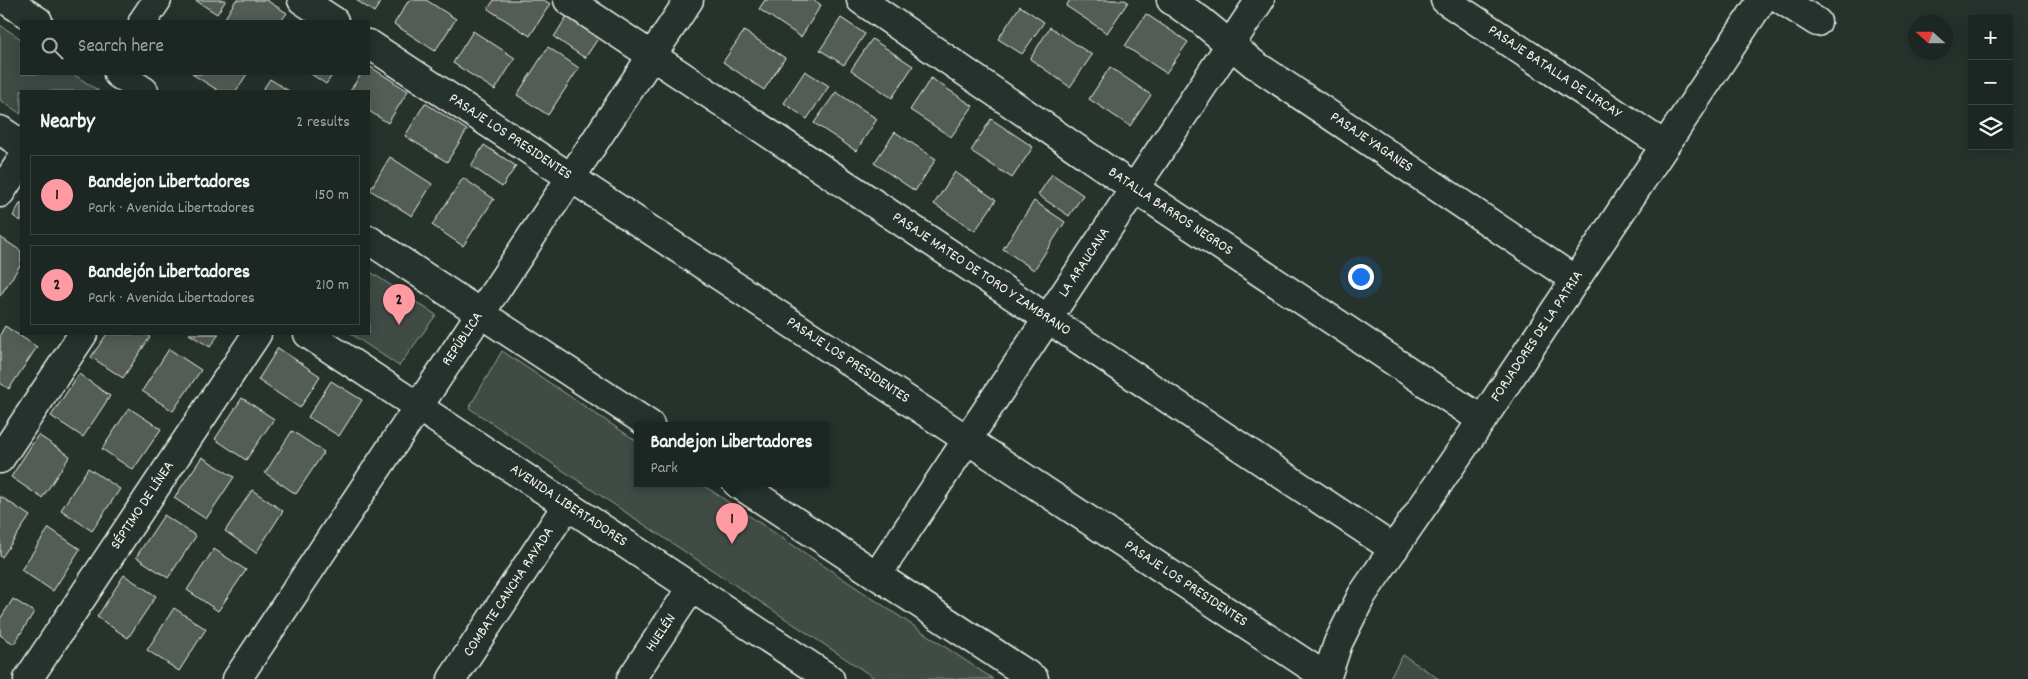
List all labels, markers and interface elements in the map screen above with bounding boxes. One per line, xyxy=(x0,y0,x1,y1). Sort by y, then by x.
north arrow xyxy=(1908,15,1953,60)
map controls xyxy=(1968,15,2013,150)
button: + xyxy=(1968,15,2013,60)
search box xyxy=(20,20,370,75)
street label: PASAJE BATALLA DE LIRCAY xyxy=(1483,20,1626,125)
icon: search xyxy=(38,34,66,62)
text: Search here xyxy=(78,34,164,61)
button: − xyxy=(1968,60,2013,105)
street label: PASAJE LOS PRESIDENTES xyxy=(444,88,576,186)
button: layers xyxy=(1968,105,2013,150)
street label: PASAJE YAGANES xyxy=(1325,107,1417,179)
text: Nearby xyxy=(40,108,95,138)
text: 2 results xyxy=(296,111,350,134)
street label: BATALLA BARROS NEGROS xyxy=(1103,162,1237,262)
text: Bandejon Libertadores xyxy=(88,170,250,197)
text: 1 xyxy=(55,184,59,207)
text: 150 m xyxy=(315,184,349,207)
text: Park · Avenida Libertadores xyxy=(88,197,255,220)
street label: PASAJE MATEO DE TORO Y ZAMBRANO xyxy=(887,207,1075,342)
street label: LA ARAUCANA xyxy=(1054,224,1116,302)
text: Bandejón Libertadores xyxy=(88,260,250,287)
your location xyxy=(1348,264,1374,290)
street label: FORJADORES DE LA PATRIA xyxy=(1486,267,1589,407)
text: 2 xyxy=(54,274,61,297)
text: 210 m xyxy=(315,274,349,297)
pin: 2 xyxy=(383,284,415,325)
text: Park · Avenida Libertadores xyxy=(88,287,255,310)
street label: REPÚBLICA xyxy=(437,308,489,371)
street label: PASAJE LOS PRESIDENTES xyxy=(782,312,914,410)
popup xyxy=(634,422,829,487)
text: Bandejon Libertadores xyxy=(650,430,813,457)
street label: SÉPTIMO DE LÍNEA xyxy=(106,457,181,555)
text: Park xyxy=(650,457,678,480)
street label: AVENIDA LIBERTADORES xyxy=(505,459,632,553)
pin: 1 xyxy=(716,503,748,544)
street label: COMBATE CANCHA RAYADA xyxy=(458,523,560,661)
street label: PASAJE LOS PRESIDENTES xyxy=(1119,535,1252,633)
street label: HUELÉN xyxy=(641,610,682,657)

